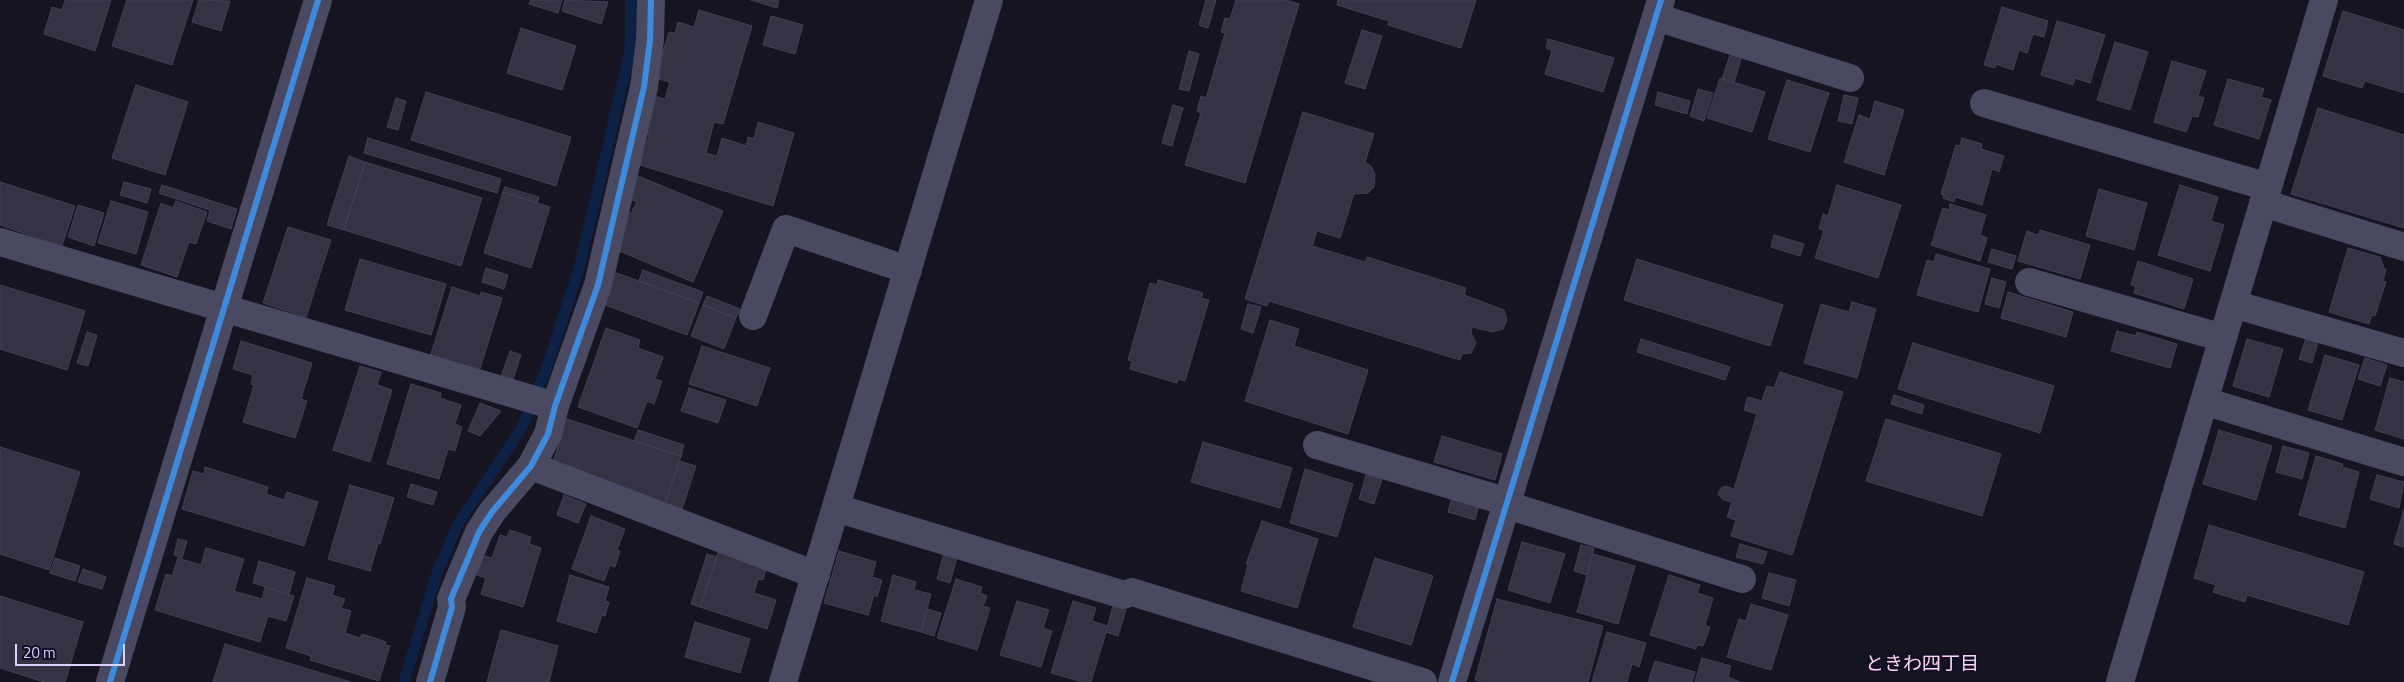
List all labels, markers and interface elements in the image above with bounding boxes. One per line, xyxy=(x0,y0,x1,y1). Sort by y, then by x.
scale bar xyxy=(18,634,128,666)
text: 20 m xyxy=(23,641,56,664)
district label: ときわ四丁目 xyxy=(1865,654,1979,676)

